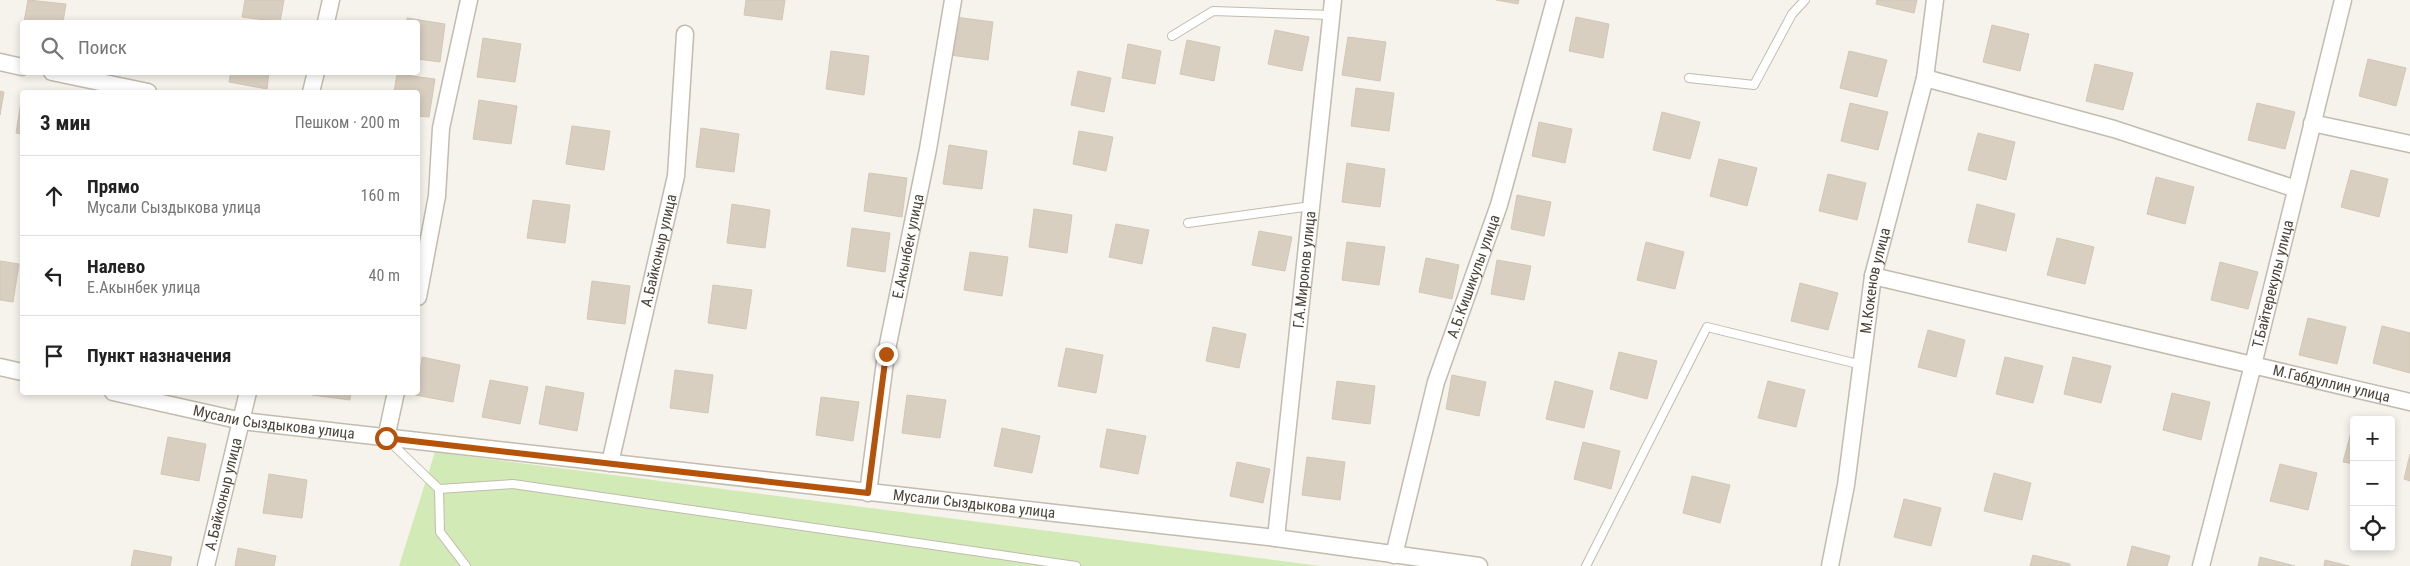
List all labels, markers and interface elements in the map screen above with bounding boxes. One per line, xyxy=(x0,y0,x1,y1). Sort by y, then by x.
search box xyxy=(20,20,420,75)
icon: search xyxy=(38,34,66,62)
text: Поиск xyxy=(78,36,127,59)
text: 3 мин xyxy=(40,111,90,135)
text: Пешком · 200 m xyxy=(295,113,400,132)
text: Прямо xyxy=(87,175,140,198)
icon: ahead xyxy=(40,182,68,210)
text: 160 m xyxy=(361,186,400,205)
street label: А.Байконыр улица xyxy=(637,192,681,309)
street label: Е.Акынбек улица xyxy=(889,192,928,300)
text: Мусали Сыздыкова улица xyxy=(87,198,261,217)
street label: Г.А.Миронов улица xyxy=(1289,210,1320,329)
street label: А.Б.Кишикулы улица xyxy=(1443,212,1504,341)
street label: Т.Байтерекулы улица xyxy=(2249,218,2297,350)
street label: М.Кокенов улица xyxy=(1857,226,1894,335)
text: Налево xyxy=(87,255,145,278)
icon: left xyxy=(40,262,68,290)
text: 40 m xyxy=(368,266,400,285)
text: Е.Акынбек улица xyxy=(87,278,200,297)
icon: arrive xyxy=(40,342,68,370)
route end xyxy=(875,343,898,366)
text: Пункт назначения xyxy=(87,344,231,367)
street label: М.Габдуллин улица xyxy=(2271,361,2392,406)
street label: Мусали Сыздыкова улица xyxy=(191,401,356,443)
map controls xyxy=(2350,416,2395,551)
button: + xyxy=(2350,416,2395,461)
route start xyxy=(375,427,398,450)
street label: А.Байконыр улица xyxy=(201,436,246,552)
button: − xyxy=(2350,461,2395,506)
street label: Мусали Сыздыкова улица xyxy=(892,486,1056,522)
button: locate xyxy=(2350,506,2395,551)

